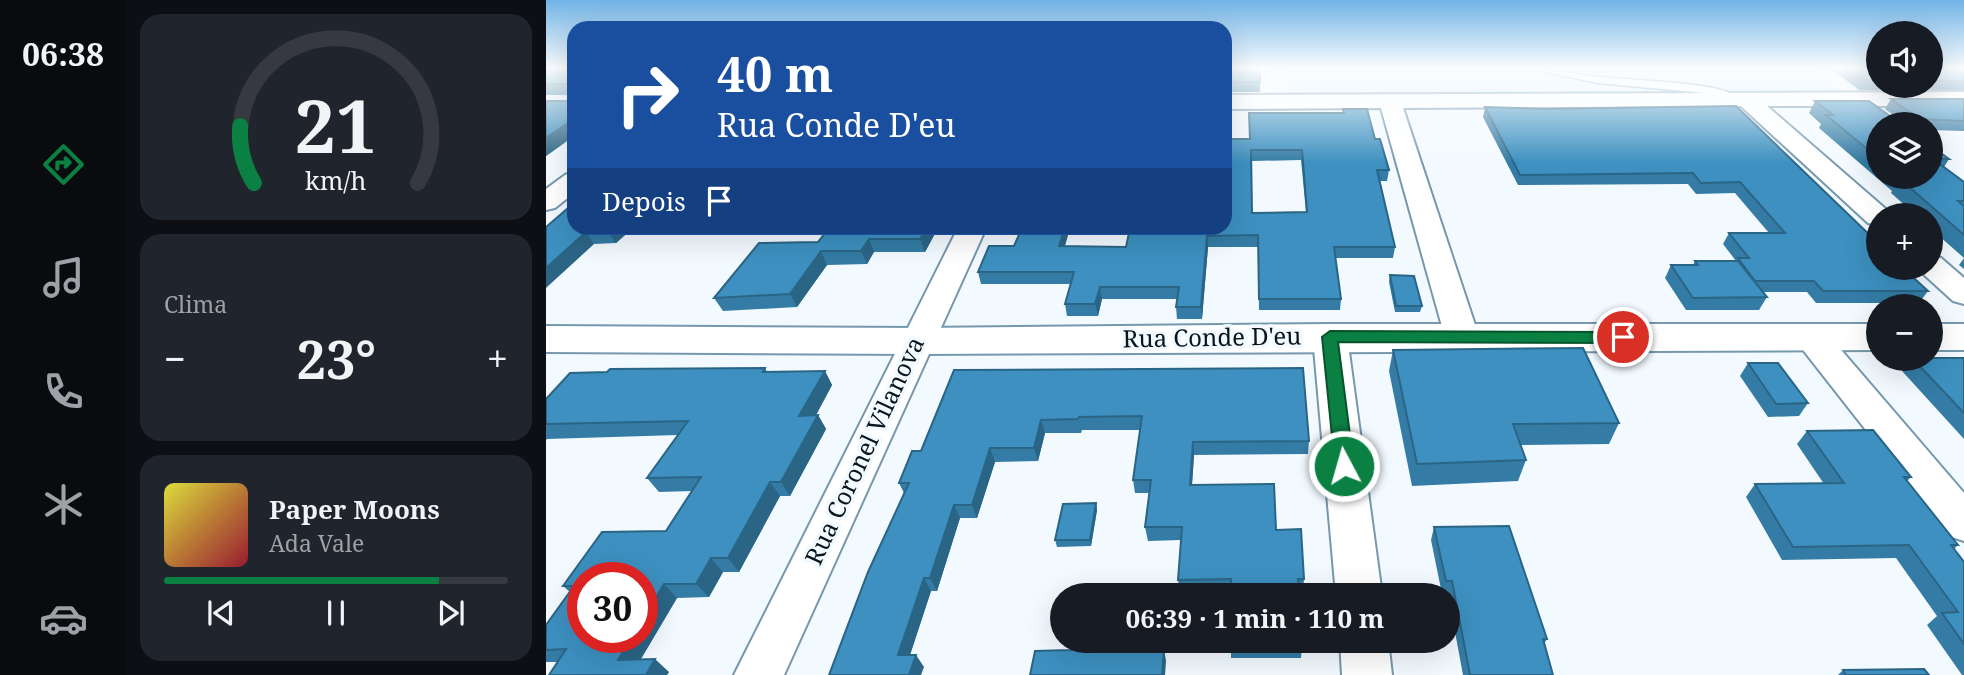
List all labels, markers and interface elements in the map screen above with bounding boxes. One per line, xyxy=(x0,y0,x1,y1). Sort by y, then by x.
map controls xyxy=(1866,21,1943,371)
button: sound xyxy=(1866,21,1943,98)
text: 06:38 xyxy=(22,32,104,75)
text: 40 m xyxy=(717,40,833,106)
icon: right xyxy=(602,49,693,140)
text: 21 xyxy=(295,76,377,175)
text: Rua Conde D'eu xyxy=(717,103,956,146)
button: layers xyxy=(1866,112,1943,189)
icon: directions xyxy=(39,140,88,189)
text: km/h xyxy=(305,163,367,197)
icon: arrive xyxy=(700,182,738,220)
text: Depois xyxy=(602,183,686,219)
button: + xyxy=(1866,203,1943,280)
icon: music xyxy=(39,253,88,302)
text: Clima xyxy=(164,288,227,320)
button: − xyxy=(1866,294,1943,371)
pin xyxy=(1593,307,1653,367)
street label: Rua Conde D'eu xyxy=(1122,318,1302,355)
icon: arrive xyxy=(1604,318,1642,356)
text: 23° xyxy=(297,323,376,394)
street label: Rua Coronel Vilanova xyxy=(796,331,931,570)
text: − xyxy=(164,332,186,384)
text: + xyxy=(487,332,508,384)
icon: phone xyxy=(39,367,88,416)
position arrow xyxy=(1307,429,1381,503)
icon: climate xyxy=(39,480,88,529)
text: Paper Moons xyxy=(269,491,440,527)
text: Ada Vale xyxy=(269,527,364,559)
speed limit sign: 30 xyxy=(567,562,658,653)
icon: car xyxy=(39,594,88,643)
icon: previous xyxy=(202,594,240,632)
icon: pause xyxy=(317,594,355,632)
icon: next xyxy=(432,594,470,632)
text: 06:39 · 1 min · 110 m xyxy=(1125,600,1385,636)

